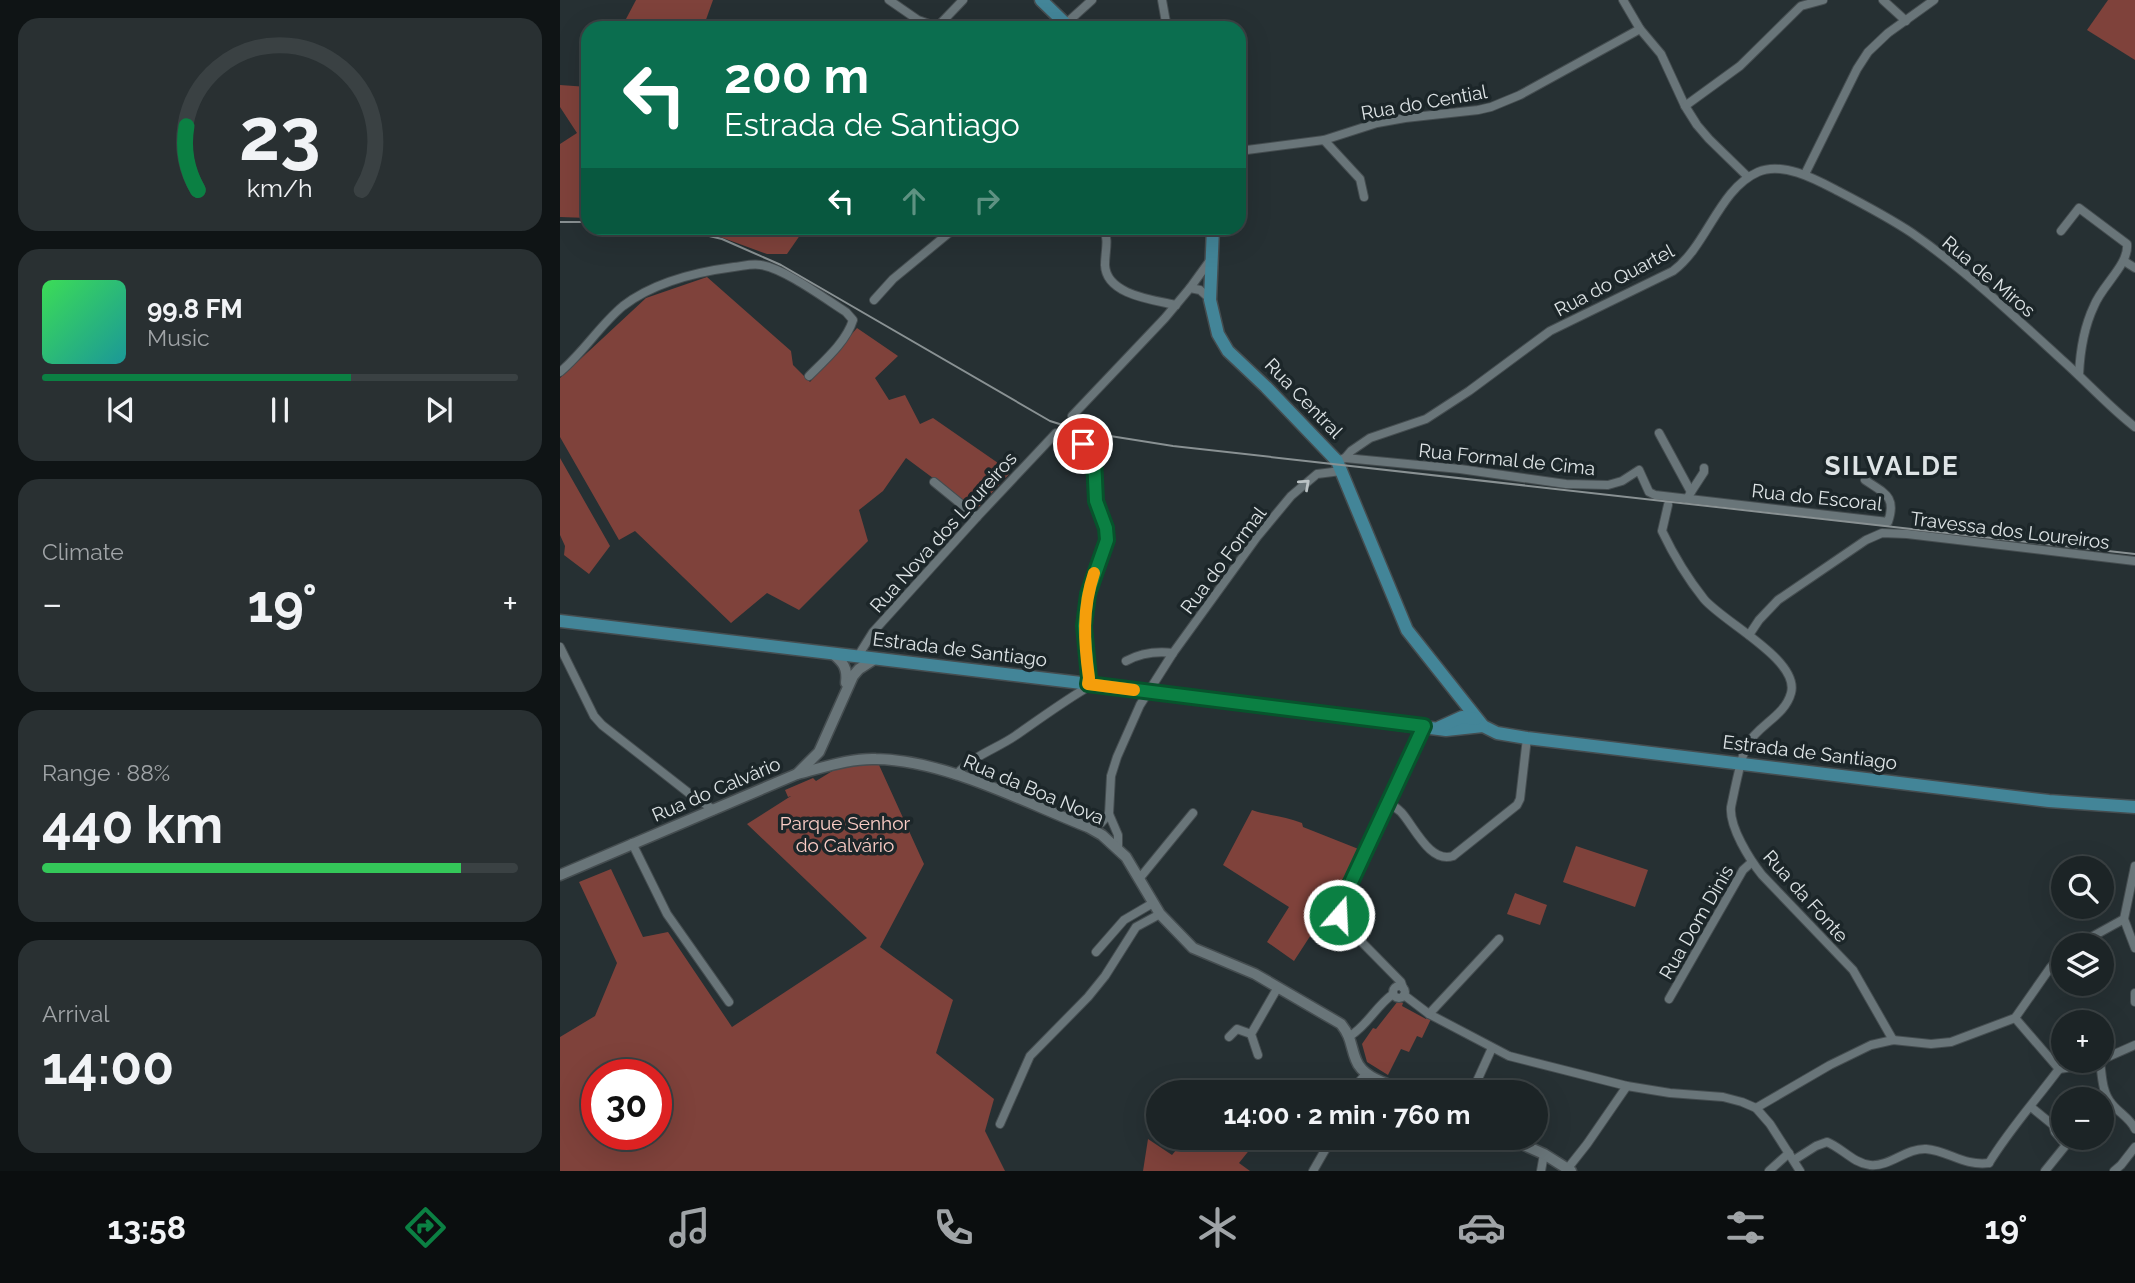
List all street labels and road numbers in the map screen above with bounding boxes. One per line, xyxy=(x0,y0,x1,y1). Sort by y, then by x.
street label: Rua do Cential xyxy=(1359,80,1490,124)
street label: Rua de Miros xyxy=(1938,231,2040,321)
street label: Rua do Quartel xyxy=(1551,239,1678,321)
street label: Rua Central xyxy=(1261,354,1348,443)
street label: Rua Formal de Cima xyxy=(1418,439,1596,479)
street label: Rua Nova dos Loureiros xyxy=(865,447,1021,617)
street label: Rua do Escoral xyxy=(1751,479,1884,515)
street label: Rua do Formal xyxy=(1176,502,1271,618)
street label: Travessa dos Loureiros xyxy=(1909,507,2111,553)
street label: Estrada de Santiago xyxy=(871,627,1049,671)
street label: Estrada de Santiago xyxy=(1721,730,1899,774)
street label: Rua da Boa Nova xyxy=(960,749,1108,829)
street label: Rua do Calvário xyxy=(649,752,783,826)
street label: Rua da Fonte xyxy=(1759,846,1853,946)
street label: Rua Dom Dinis xyxy=(1654,861,1738,983)

